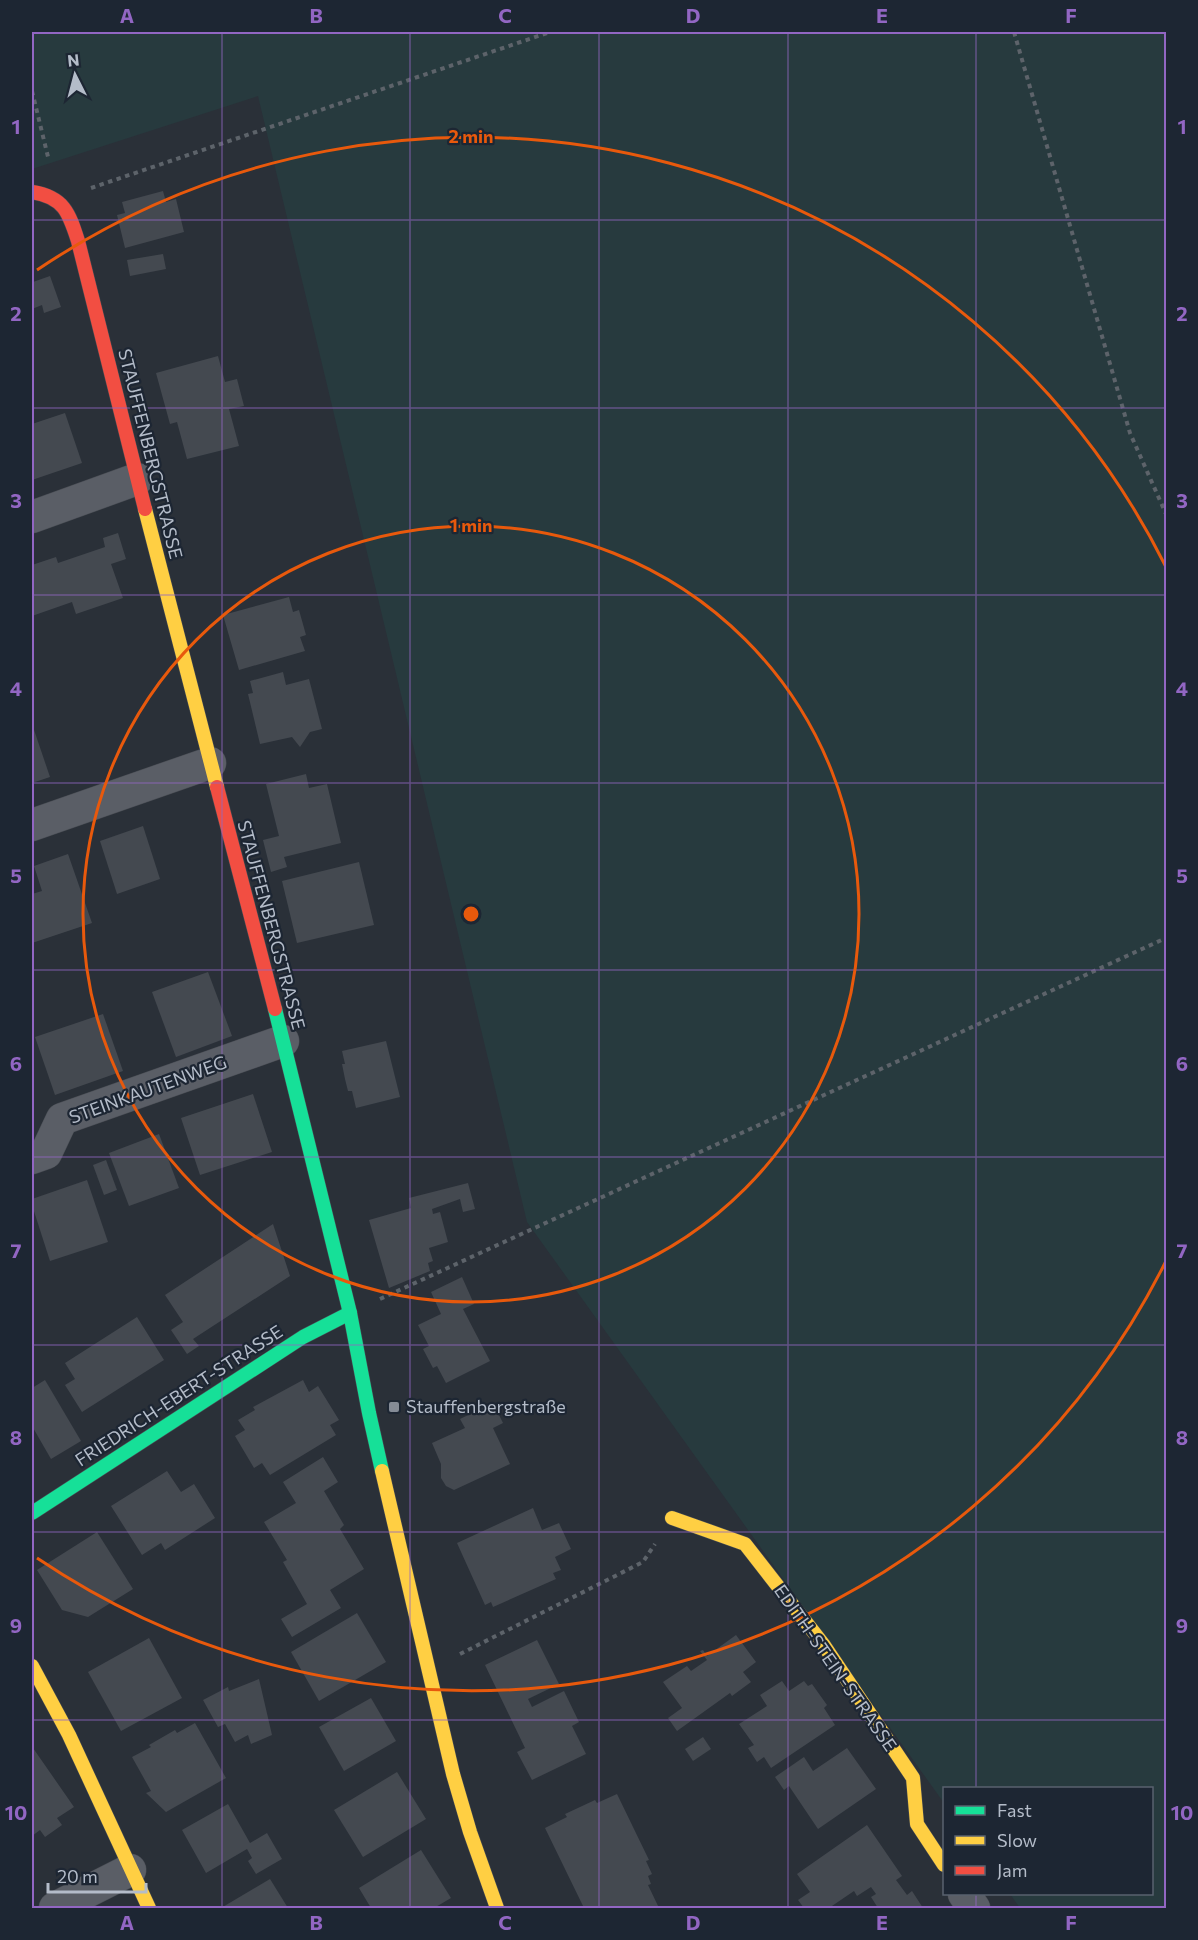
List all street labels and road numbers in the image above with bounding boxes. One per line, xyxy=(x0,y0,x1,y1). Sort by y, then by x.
street label: STAUFFENBERGSTRASSE xyxy=(114,346,188,561)
street label: STAUFFENBERGSTRASSE xyxy=(233,818,310,1032)
street label: STEINKAUTENWEG xyxy=(66,1050,230,1128)
street label: FRIEDRICH-EBERT-STRASSE xyxy=(71,1320,286,1471)
street label: EDITH-STEIN-STRASSE xyxy=(770,1580,902,1755)

